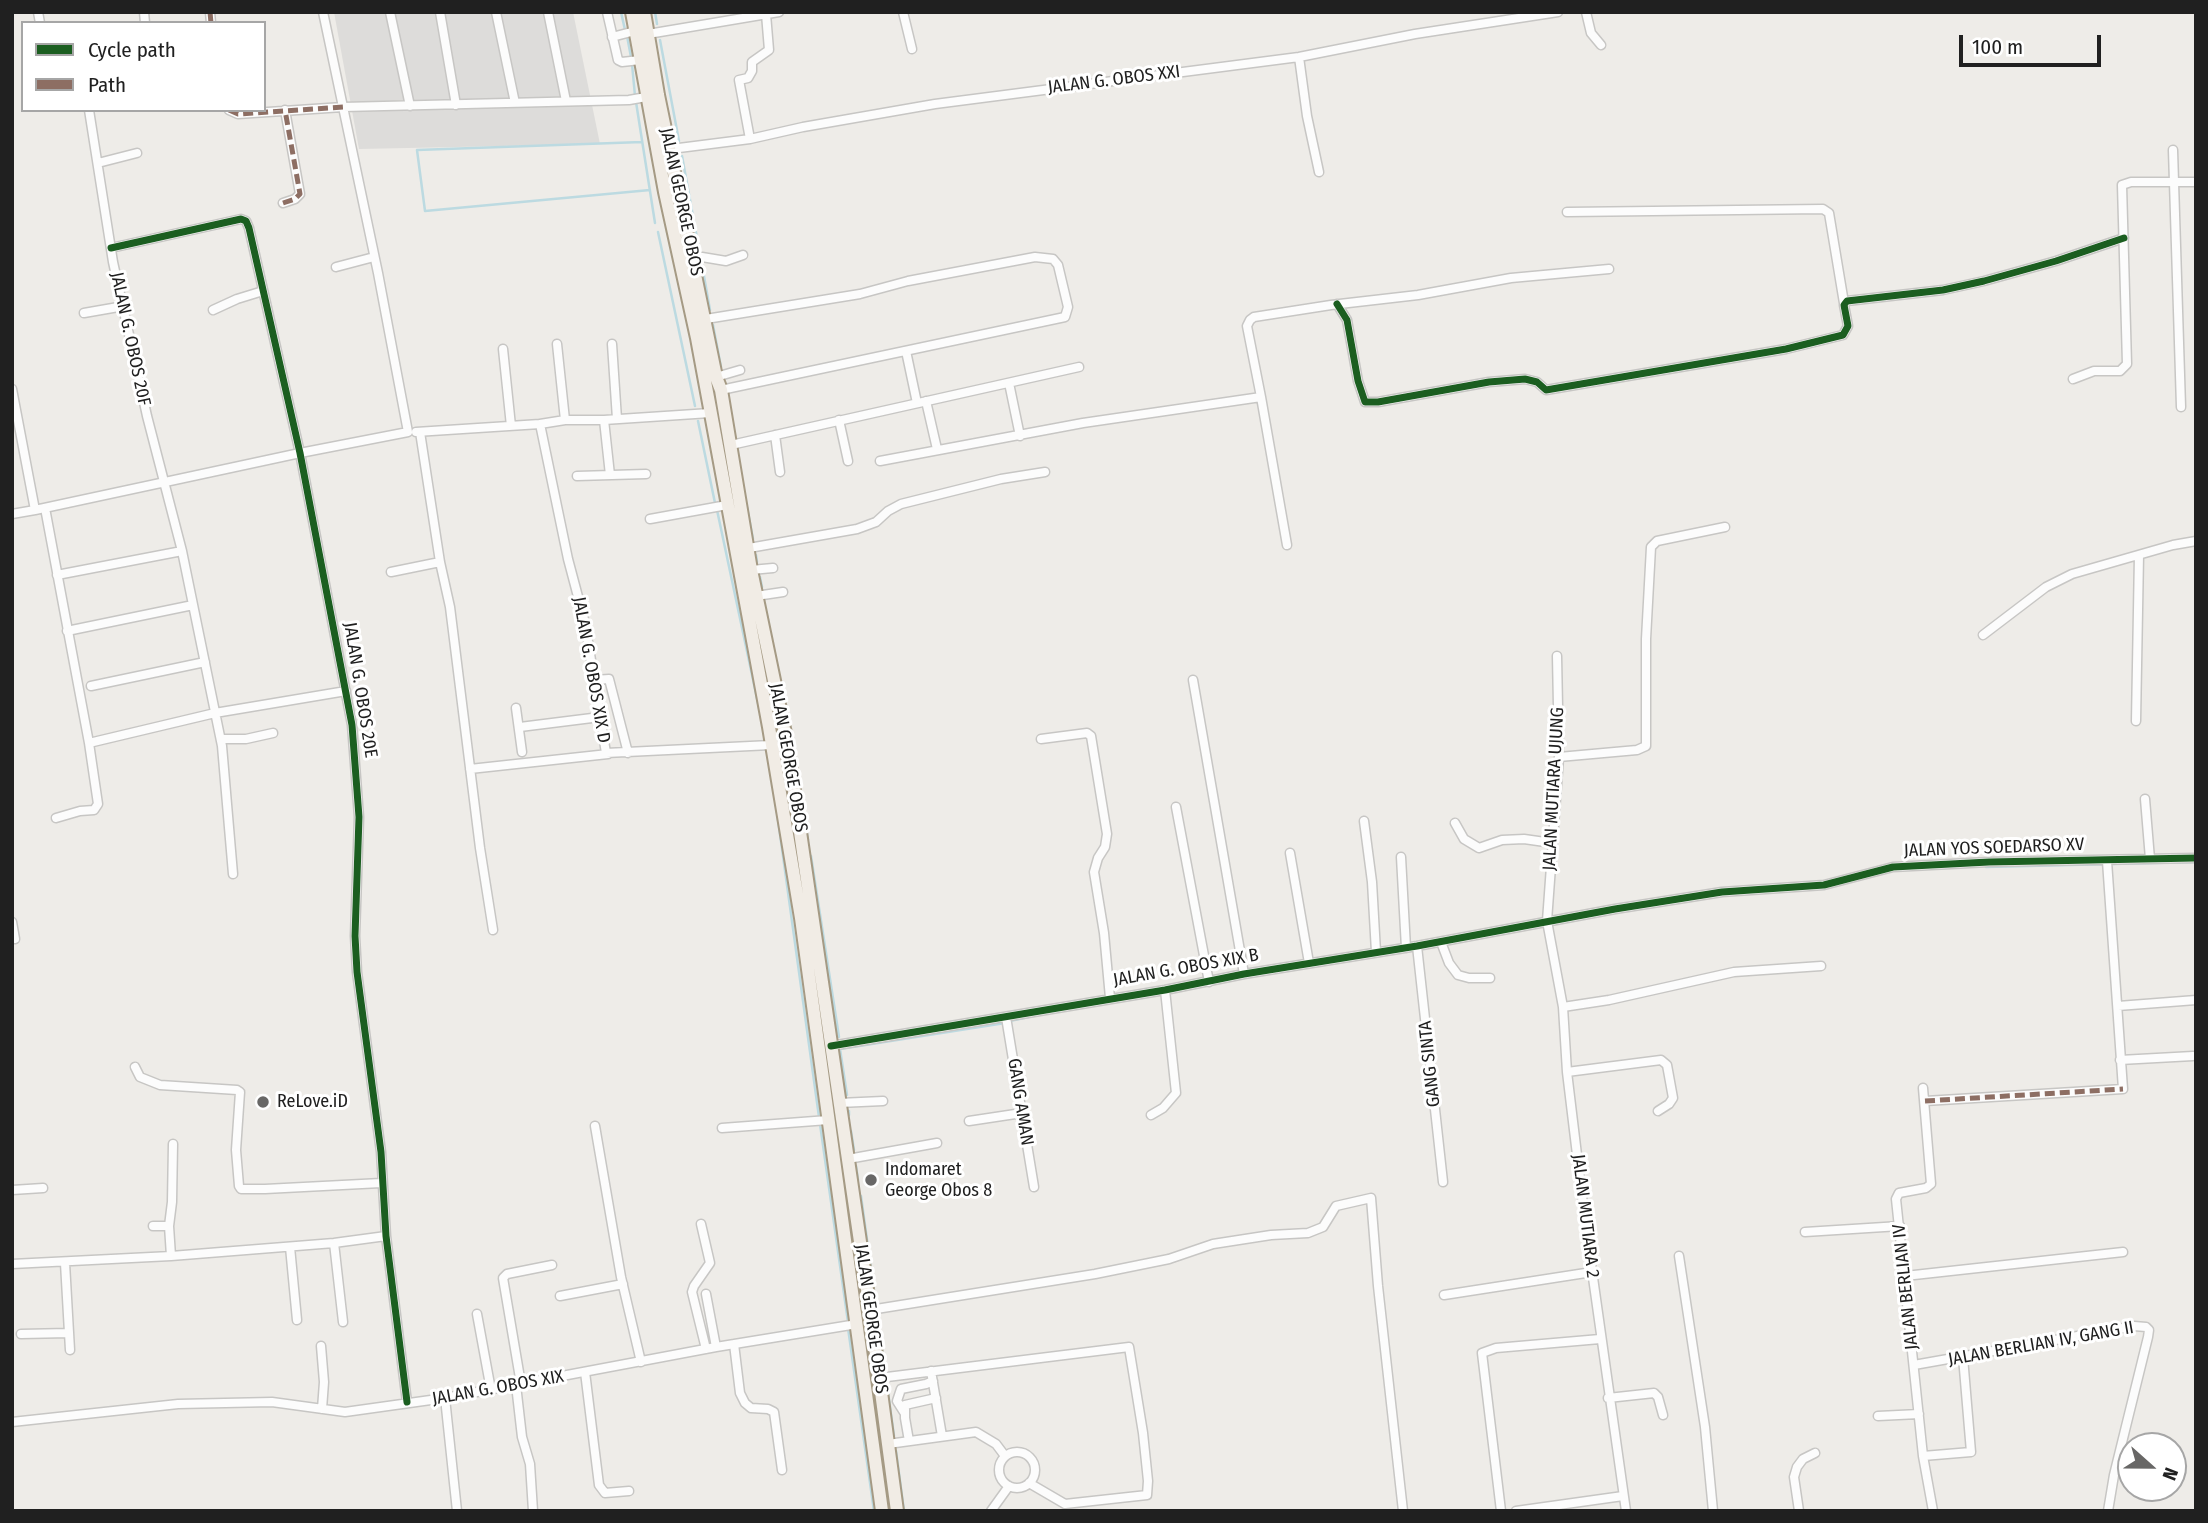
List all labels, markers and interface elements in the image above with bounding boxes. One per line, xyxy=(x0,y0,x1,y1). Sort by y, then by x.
legend xyxy=(21,21,266,112)
scale bar xyxy=(1963,21,2105,65)
text: 100 m xyxy=(1972,34,2023,60)
text: Cycle path xyxy=(88,37,176,63)
street label: JALAN G. OBOS XXI xyxy=(1047,61,1181,99)
text: Path xyxy=(88,72,126,98)
street label: JALAN GEORGE OBOS xyxy=(655,126,707,278)
street label: JALAN G. OBOS 20F xyxy=(105,270,155,408)
street label: JALAN G. OBOS XIX D xyxy=(568,595,614,745)
street label: JALAN G. OBOS 20E xyxy=(339,621,381,759)
street label: JALAN GEORGE OBOS xyxy=(764,682,812,834)
street label: JALAN MUTIARA UJUNG xyxy=(1539,707,1569,871)
street label: JALAN YOS SOEDARSO XV xyxy=(1903,834,2085,862)
street label: JALAN G. OBOS XIX B xyxy=(1112,945,1260,991)
street label: GANG SINTA xyxy=(1415,1020,1445,1108)
street label: GANG AMAN xyxy=(1002,1057,1038,1147)
place label: ReLove.iD xyxy=(277,1091,348,1113)
marker: ReLove.iD xyxy=(255,1094,271,1110)
street label: JALAN MUTIARA 2 xyxy=(1567,1153,1603,1279)
place label: Indomaret George Obos 8 xyxy=(885,1159,992,1202)
marker: Indomaret George Obos 8 xyxy=(863,1172,879,1188)
street label: JALAN BERLIAN IV xyxy=(1889,1223,1923,1351)
street label: JALAN GEORGE OBOS xyxy=(850,1243,892,1395)
street label: JALAN BERLIAN IV, GANG II xyxy=(1947,1317,2135,1371)
street label: JALAN G. OBOS XIX xyxy=(431,1366,565,1410)
north arrow xyxy=(2117,1432,2187,1502)
text: N xyxy=(2157,1465,2183,1483)

